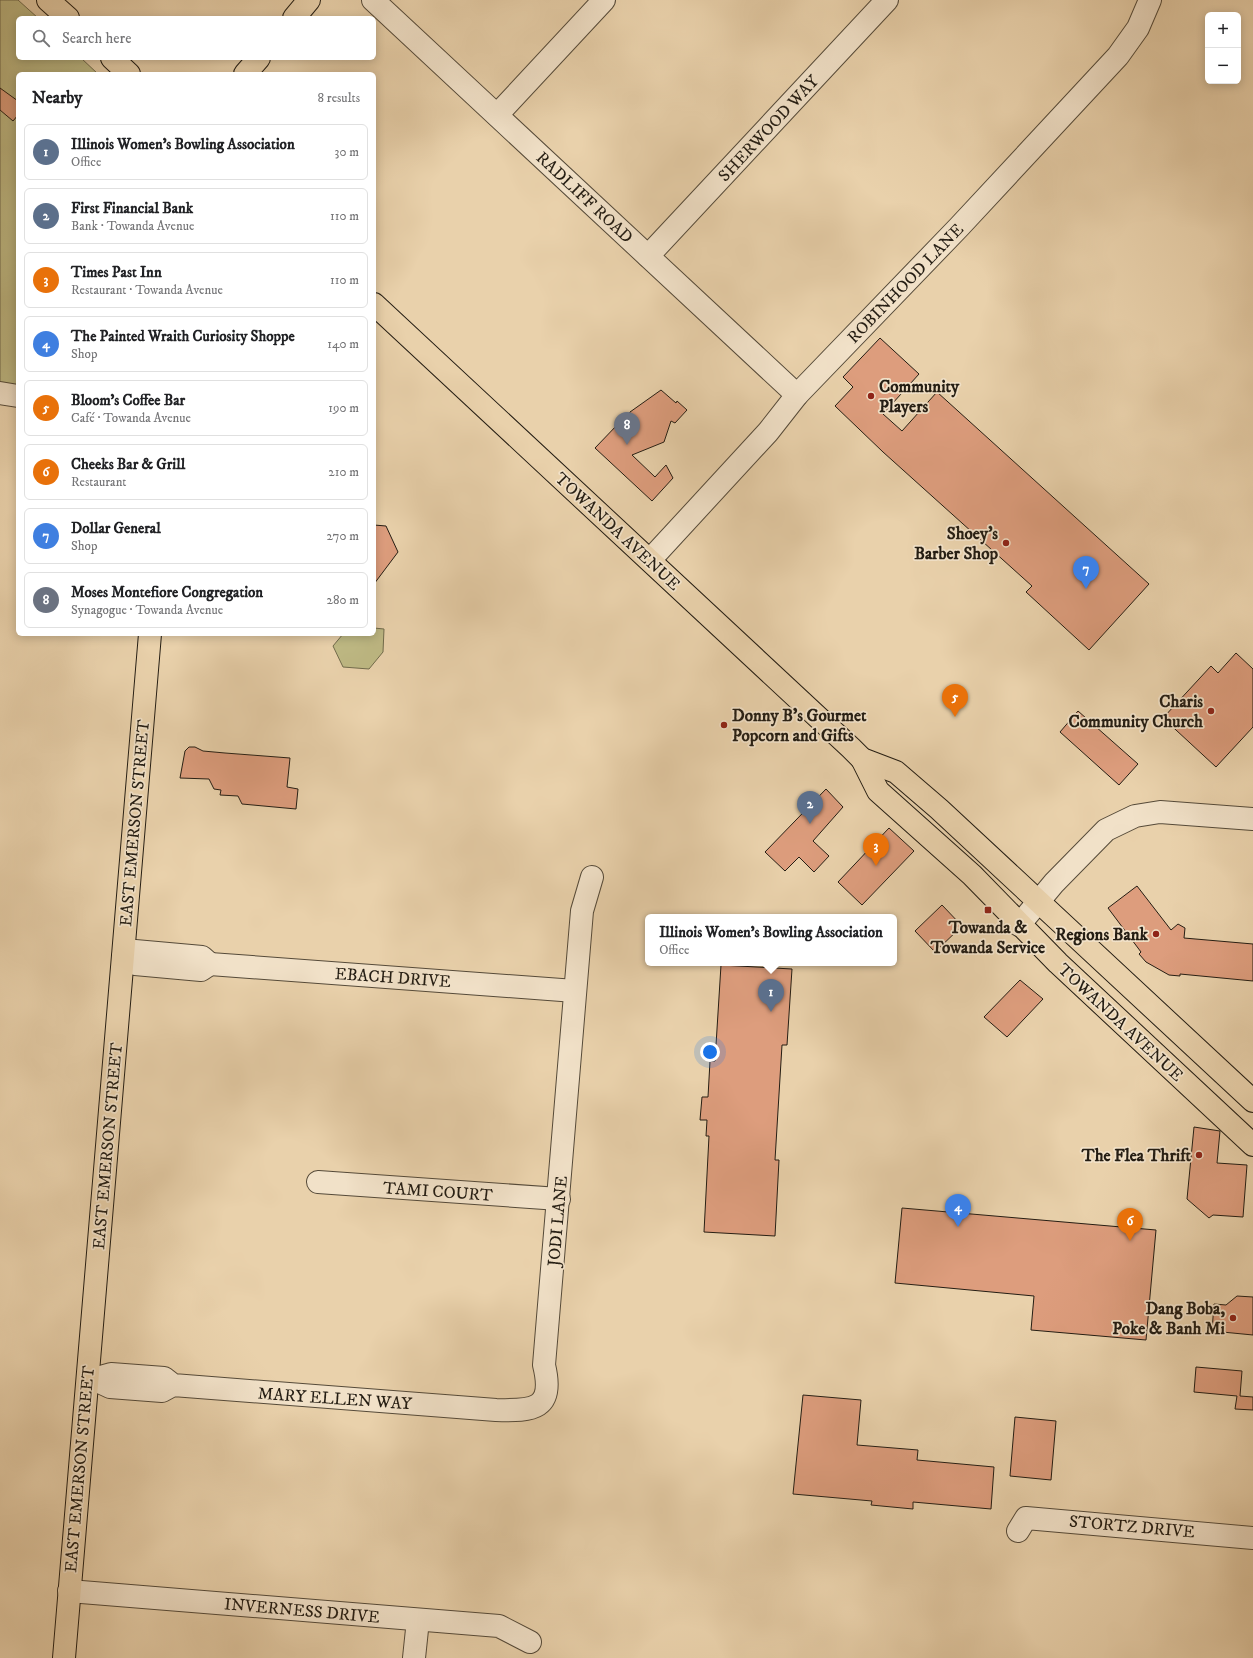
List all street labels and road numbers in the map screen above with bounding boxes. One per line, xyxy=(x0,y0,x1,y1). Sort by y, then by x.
street label: SHERWOOD WAY xyxy=(714,70,824,187)
street label: RADLIFF ROAD xyxy=(531,147,637,248)
street label: ROBINHOOD LANE xyxy=(843,219,969,348)
street label: TOWANDA AVENUE xyxy=(550,468,685,596)
street label: EAST EMERSON STREET xyxy=(115,719,155,927)
street label: TOWANDA AVENUE xyxy=(1053,959,1188,1087)
street label: EBACH DRIVE xyxy=(334,963,452,993)
street label: EAST EMERSON STREET xyxy=(88,1042,128,1250)
street label: JODI LANE xyxy=(543,1175,573,1269)
street label: TAMI COURT xyxy=(382,1177,494,1207)
street label: EAST EMERSON STREET xyxy=(60,1365,100,1573)
street label: MARY ELLEN WAY xyxy=(257,1383,413,1415)
street label: STORTZ DRIVE xyxy=(1068,1511,1196,1543)
street label: INVERNESS DRIVE xyxy=(223,1593,381,1629)

